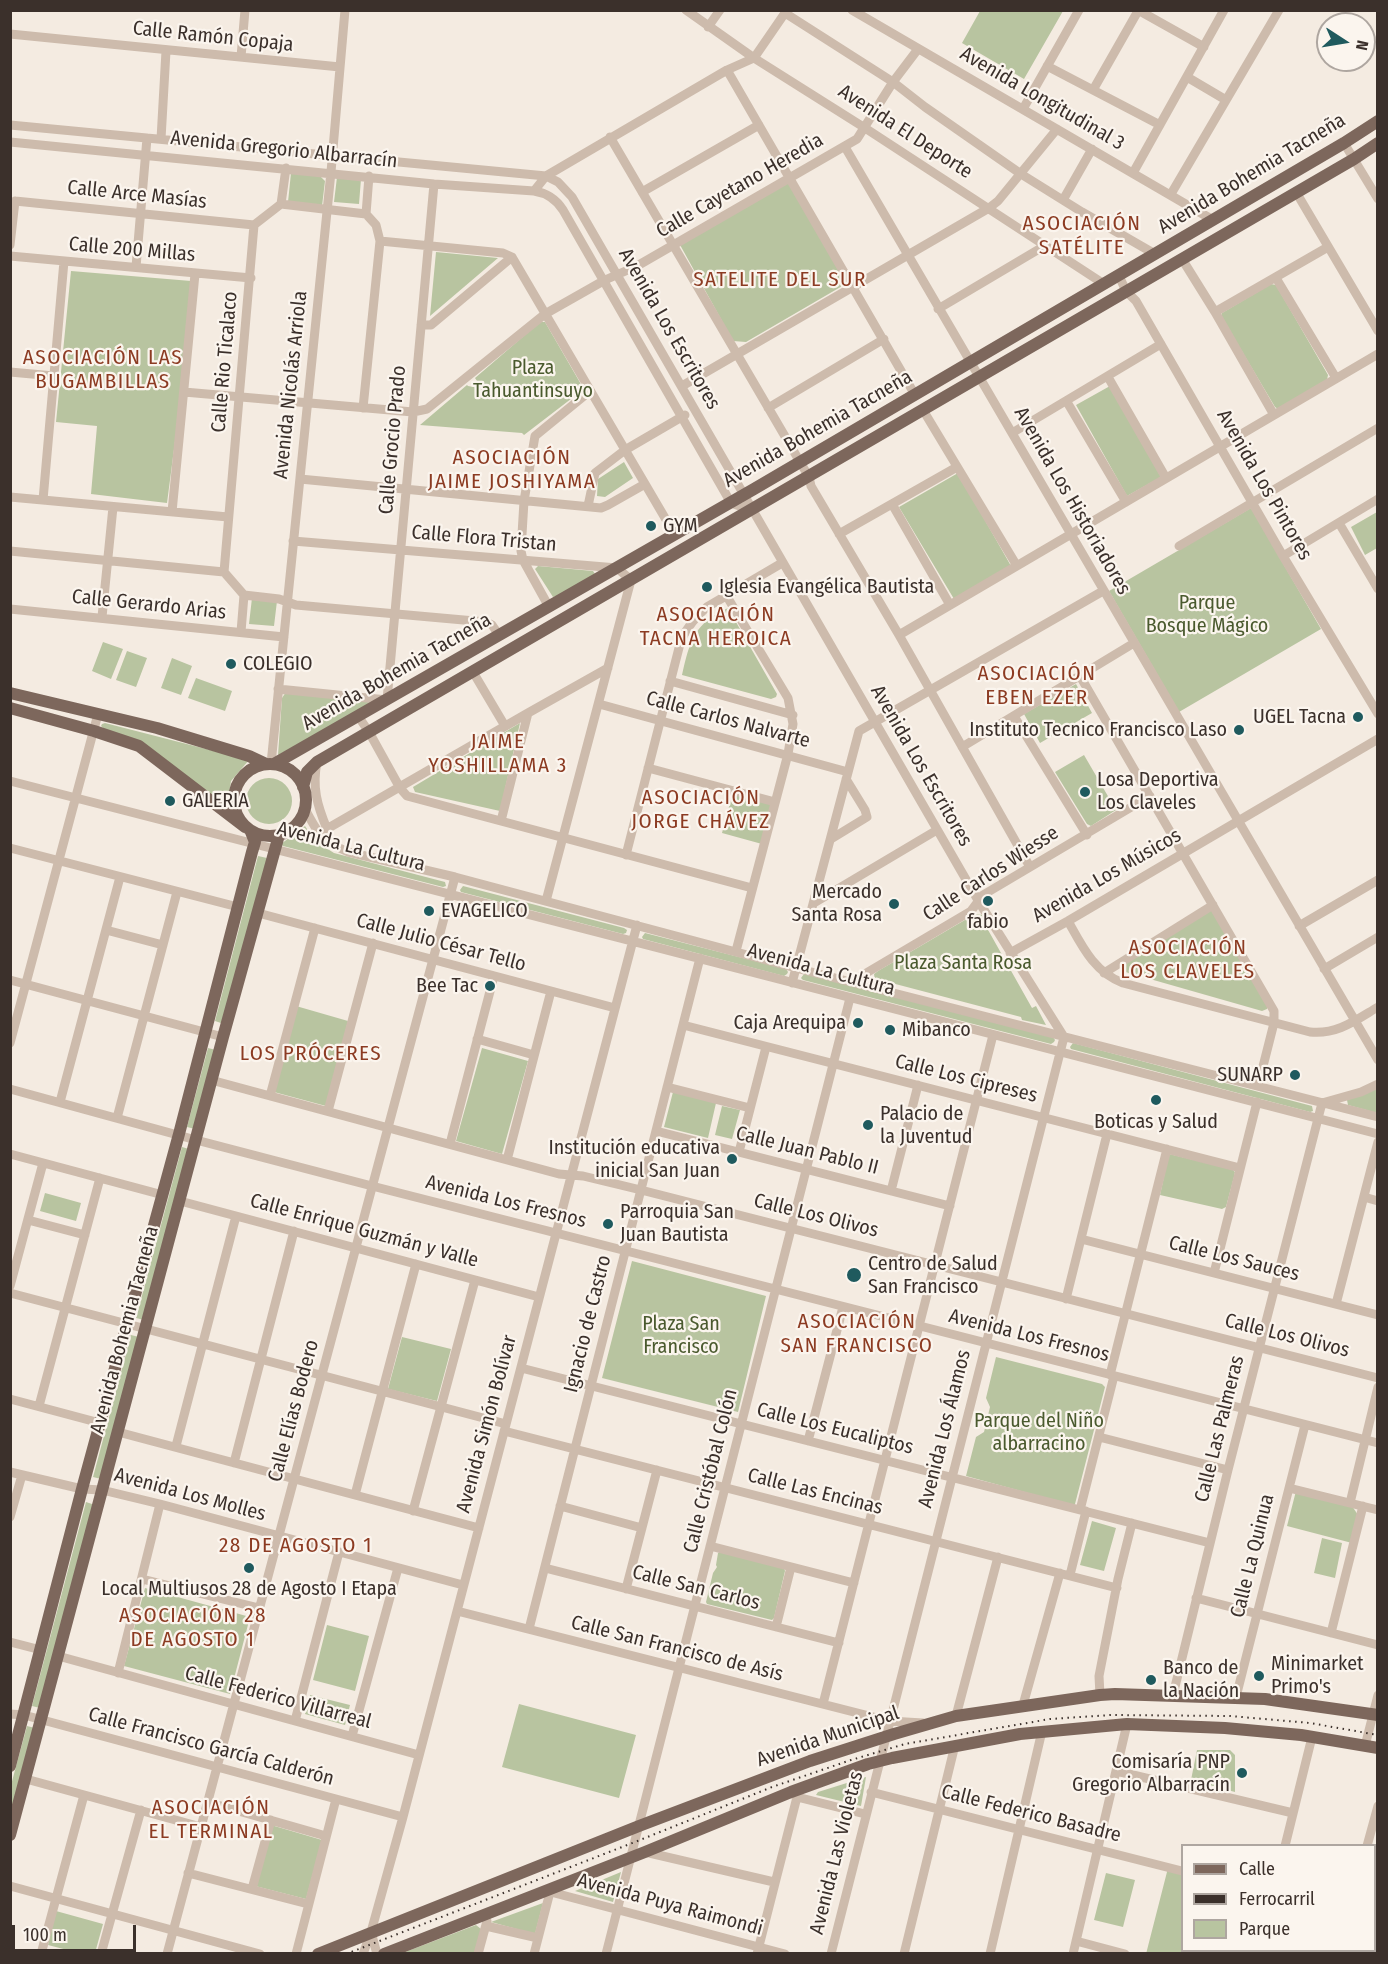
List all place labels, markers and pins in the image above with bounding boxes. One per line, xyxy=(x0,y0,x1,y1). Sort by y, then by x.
place label: GYM xyxy=(663,514,698,538)
marker: GYM xyxy=(644,519,658,533)
place label: Iglesia Evangélica Bautista xyxy=(719,575,934,599)
marker: Iglesia Evangélica Bautista xyxy=(700,580,714,594)
place label: COLEGIO xyxy=(243,652,313,676)
marker: COLEGIO xyxy=(224,657,238,671)
place label: UGEL Tacna xyxy=(1253,705,1346,729)
marker: UGEL Tacna xyxy=(1351,710,1365,724)
place label: Instituto Tecnico Francisco Laso xyxy=(969,718,1227,742)
marker: Instituto Tecnico Francisco Laso xyxy=(1232,723,1246,737)
place label: Losa Deportiva Los Claveles xyxy=(1097,768,1218,815)
marker: Losa Deportiva Los Claveles xyxy=(1078,785,1092,799)
place label: GALERIA xyxy=(182,789,249,813)
marker: GALERIA xyxy=(163,794,177,808)
place label: Mercado Santa Rosa xyxy=(792,880,882,927)
marker: fabio xyxy=(981,894,995,908)
marker: Mercado Santa Rosa xyxy=(887,897,901,911)
place label: EVAGELICO xyxy=(441,899,528,923)
marker: EVAGELICO xyxy=(422,904,436,918)
place label: fabio xyxy=(967,910,1009,934)
place label: Bee Tac xyxy=(416,974,478,998)
marker: Bee Tac xyxy=(483,979,497,993)
place label: Caja Arequipa xyxy=(734,1011,846,1035)
marker: Caja Arequipa xyxy=(851,1016,865,1030)
place label: Mibanco xyxy=(902,1018,971,1042)
marker: Mibanco xyxy=(883,1023,897,1037)
place label: SUNARP xyxy=(1217,1063,1283,1087)
marker: SUNARP xyxy=(1288,1068,1302,1082)
marker: Boticas y Salud xyxy=(1149,1093,1163,1107)
place label: Palacio de la Juventud xyxy=(880,1102,973,1149)
place label: Boticas y Salud xyxy=(1094,1110,1218,1134)
marker: Palacio de la Juventud xyxy=(861,1118,875,1132)
place label: Institución educativa inicial San Juan xyxy=(549,1136,720,1183)
marker: Institución educativa inicial San Juan xyxy=(725,1152,739,1166)
place label: Parroquia San Juan Bautista xyxy=(620,1200,734,1247)
marker: Parroquia San Juan Bautista xyxy=(601,1217,615,1231)
place label: Centro de Salud San Francisco xyxy=(868,1252,998,1299)
marker: Centro de Salud San Francisco xyxy=(845,1266,863,1284)
marker: Local Multiusos 28 de Agosto I Etapa xyxy=(242,1561,256,1575)
place label: Local Multiusos 28 de Agosto I Etapa xyxy=(101,1577,397,1601)
place label: Minimarket Primo's xyxy=(1271,1652,1364,1699)
place label: Banco de la Nación xyxy=(1163,1656,1239,1703)
marker: Minimarket Primo's xyxy=(1252,1669,1266,1683)
marker: Banco de la Nación xyxy=(1144,1673,1158,1687)
place label: Comisaría PNP Gregorio Albarracín xyxy=(1072,1750,1230,1797)
marker: Comisaría PNP Gregorio Albarracín xyxy=(1235,1766,1249,1780)

